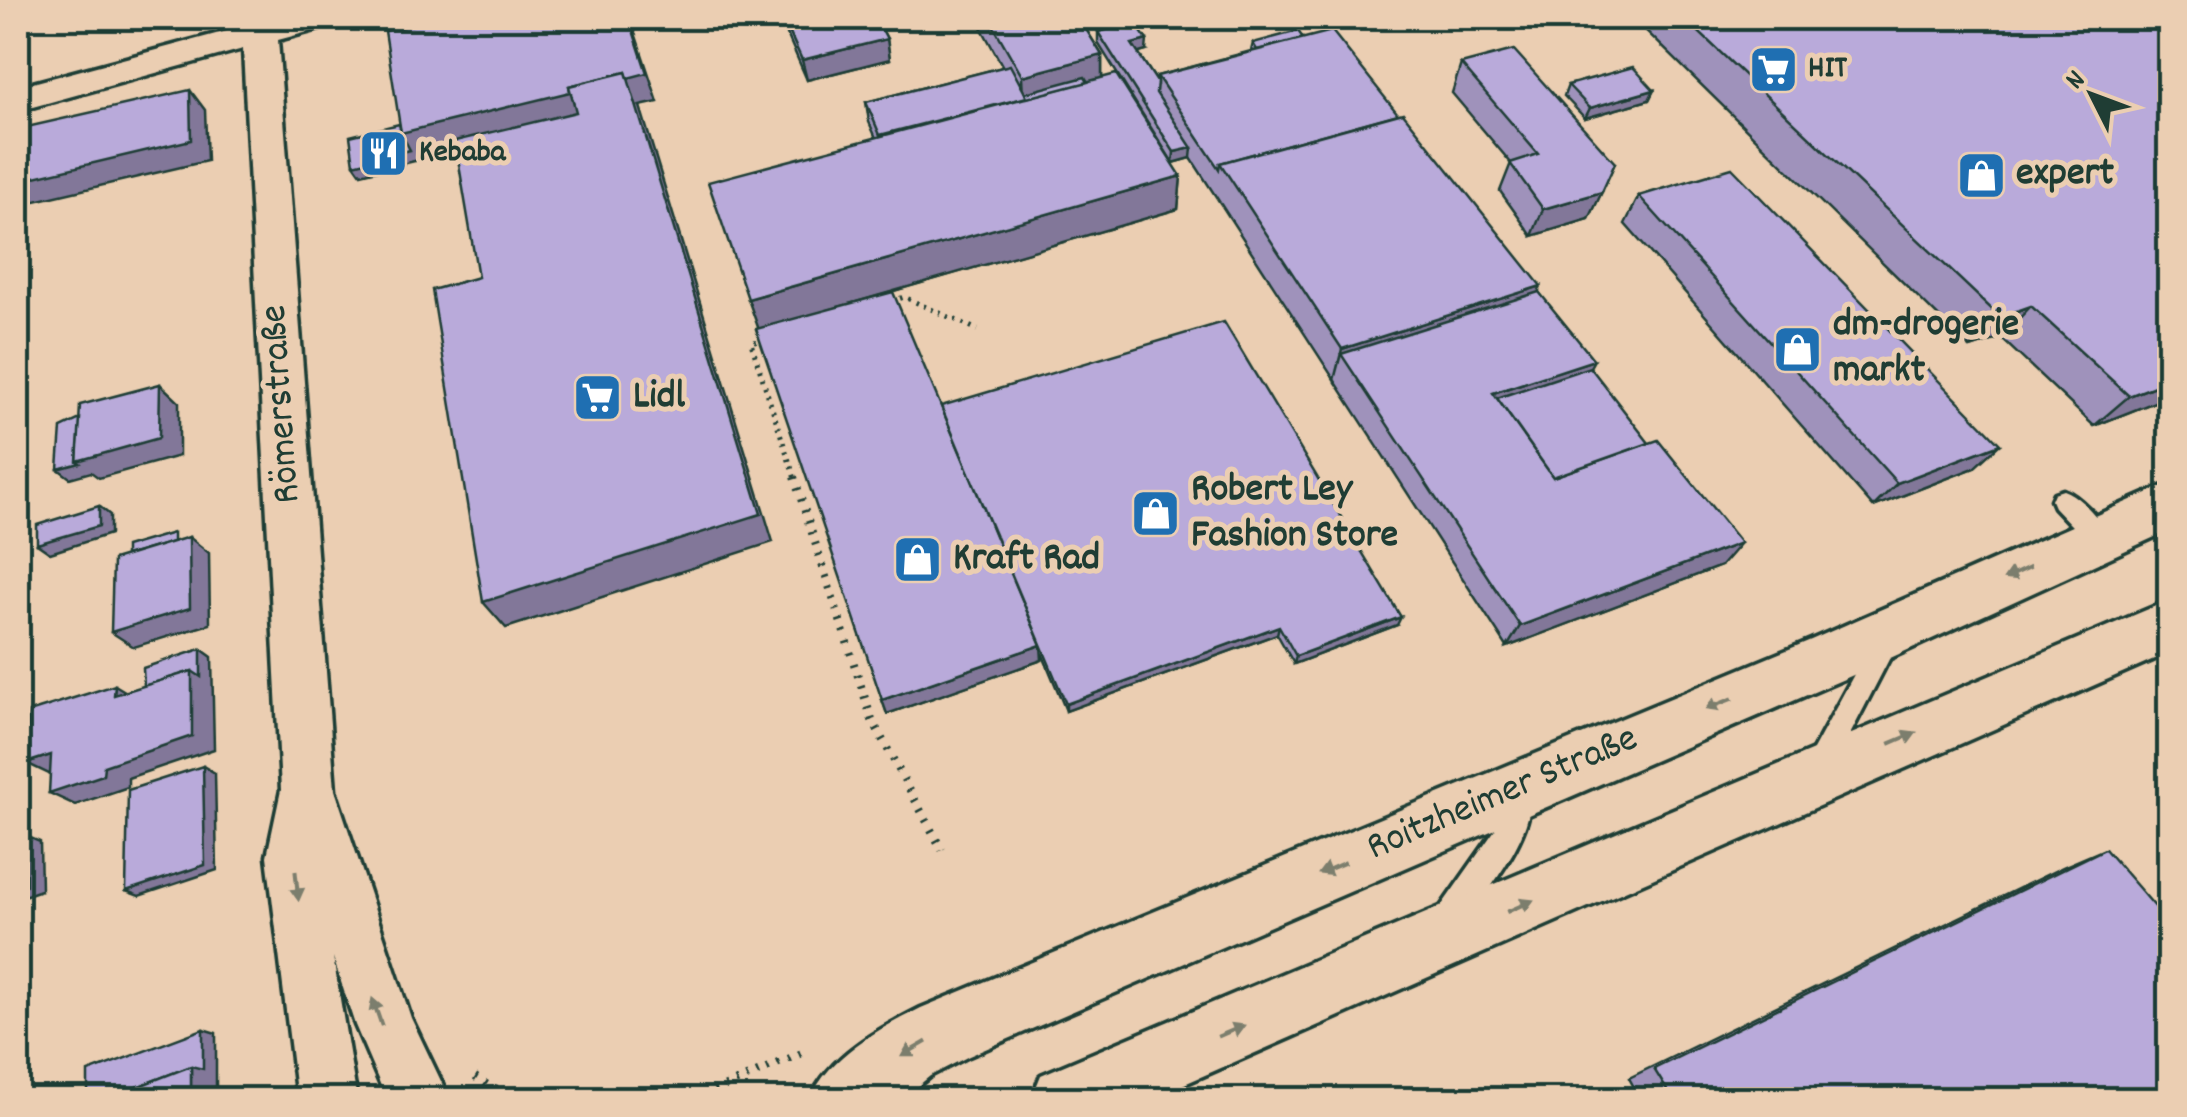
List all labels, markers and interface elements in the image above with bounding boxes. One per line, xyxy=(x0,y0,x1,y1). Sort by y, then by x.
supermarket icon: HIT xyxy=(1747,44,1799,96)
north arrow xyxy=(2042,45,2142,145)
place label: HIT xyxy=(1808,47,1847,93)
text: N xyxy=(2058,63,2097,100)
restaurant icon: Kebaba xyxy=(358,128,410,180)
place label: Kebaba xyxy=(419,131,507,177)
place label: expert xyxy=(2016,147,2114,204)
shop icon: expert xyxy=(1955,149,2007,201)
place label: dm-drogerie markt xyxy=(1833,298,2019,401)
street label: Römerstraße xyxy=(248,303,318,505)
shop icon: dm-drogerie markt xyxy=(1772,323,1824,375)
place label: Lidl xyxy=(633,370,685,427)
supermarket icon: Lidl xyxy=(572,372,624,424)
place label: Robert Ley Fashion Store xyxy=(1191,463,1398,566)
shop icon: Robert Ley Fashion Store xyxy=(1130,488,1182,540)
place label: Kraft Rad xyxy=(953,532,1100,589)
shop icon: Kraft Rad xyxy=(892,534,944,586)
one-way arrow xyxy=(2002,564,2031,581)
one-way arrow xyxy=(1704,697,1734,713)
street label: Roitzheimer Straße xyxy=(1359,712,1647,878)
one-way arrow xyxy=(1888,730,1918,746)
one-way arrow xyxy=(1316,860,1346,876)
one-way arrow xyxy=(290,871,306,903)
one-way arrow xyxy=(1505,898,1535,914)
one-way arrow xyxy=(369,997,384,1027)
one-way arrow xyxy=(1216,1023,1245,1039)
one-way arrow xyxy=(900,1040,928,1057)

